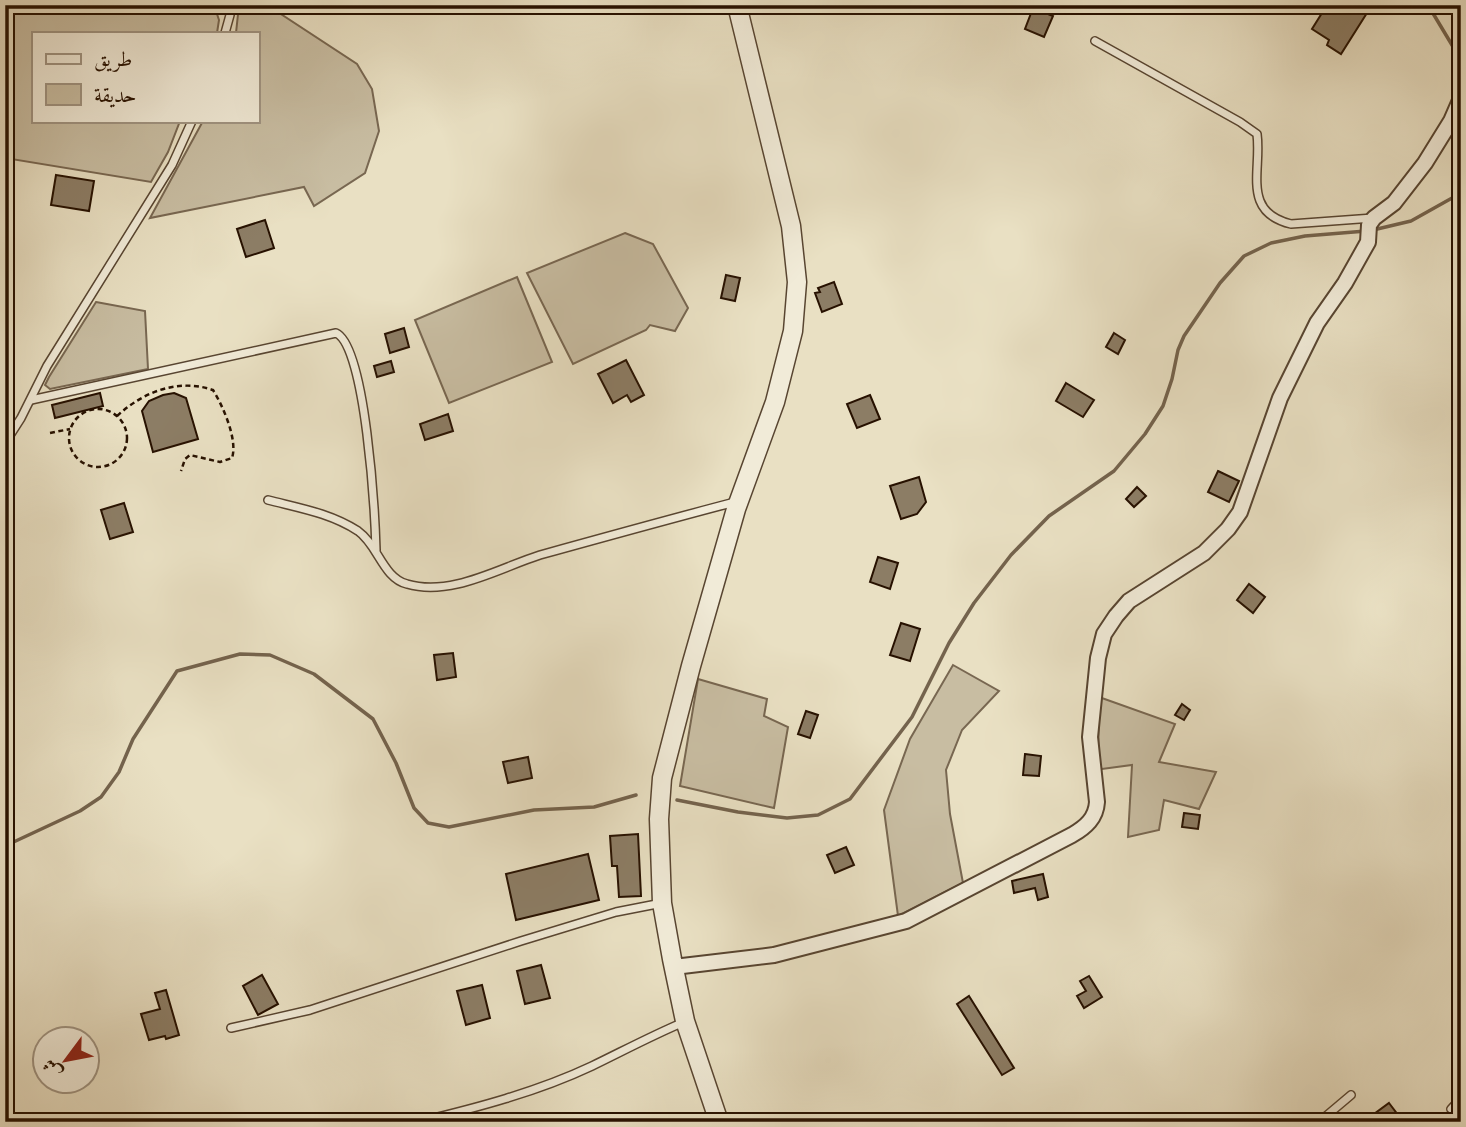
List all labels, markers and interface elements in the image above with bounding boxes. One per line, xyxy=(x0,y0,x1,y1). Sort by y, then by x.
legend xyxy=(32,32,259,122)
text: طريق xyxy=(94,45,132,72)
text: حديقة xyxy=(94,81,137,108)
north arrow xyxy=(32,1026,102,1096)
text: ش xyxy=(36,1054,68,1083)

